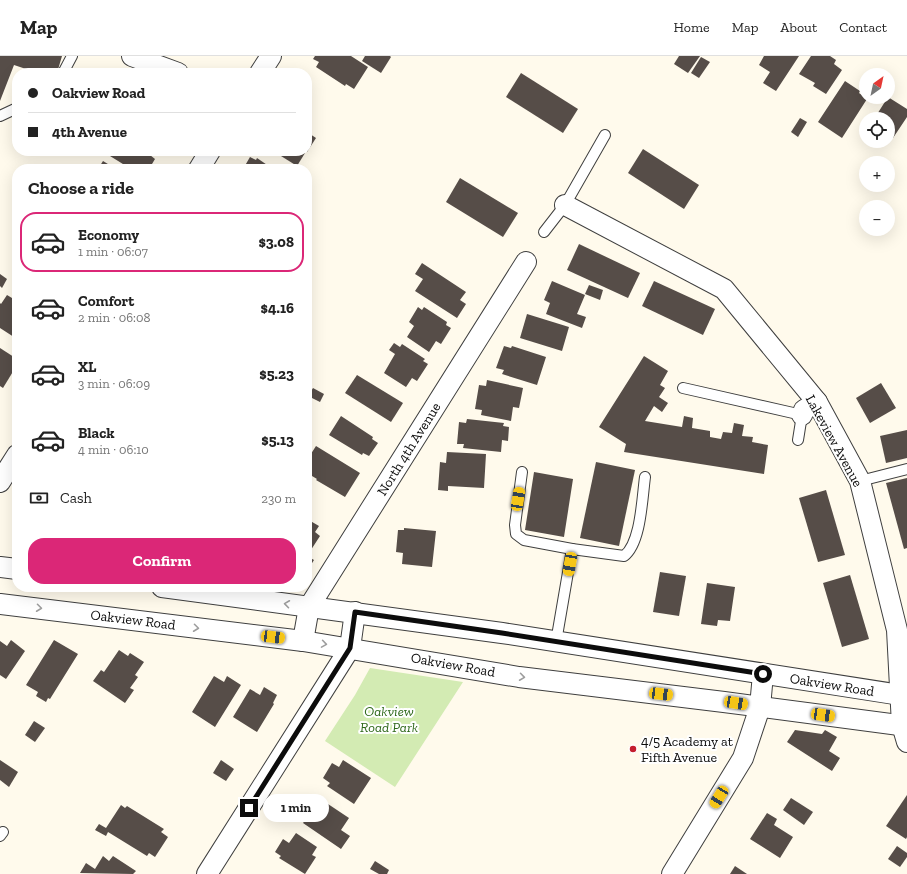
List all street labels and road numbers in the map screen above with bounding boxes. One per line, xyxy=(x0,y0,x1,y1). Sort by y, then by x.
street label: Lakeview Avenue xyxy=(802,392,867,490)
street label: North 4th Avenue xyxy=(374,399,445,499)
street label: Oakview Road xyxy=(90,606,177,634)
street label: Oakview Road xyxy=(409,649,497,681)
street label: Oakview Road xyxy=(789,670,876,700)

